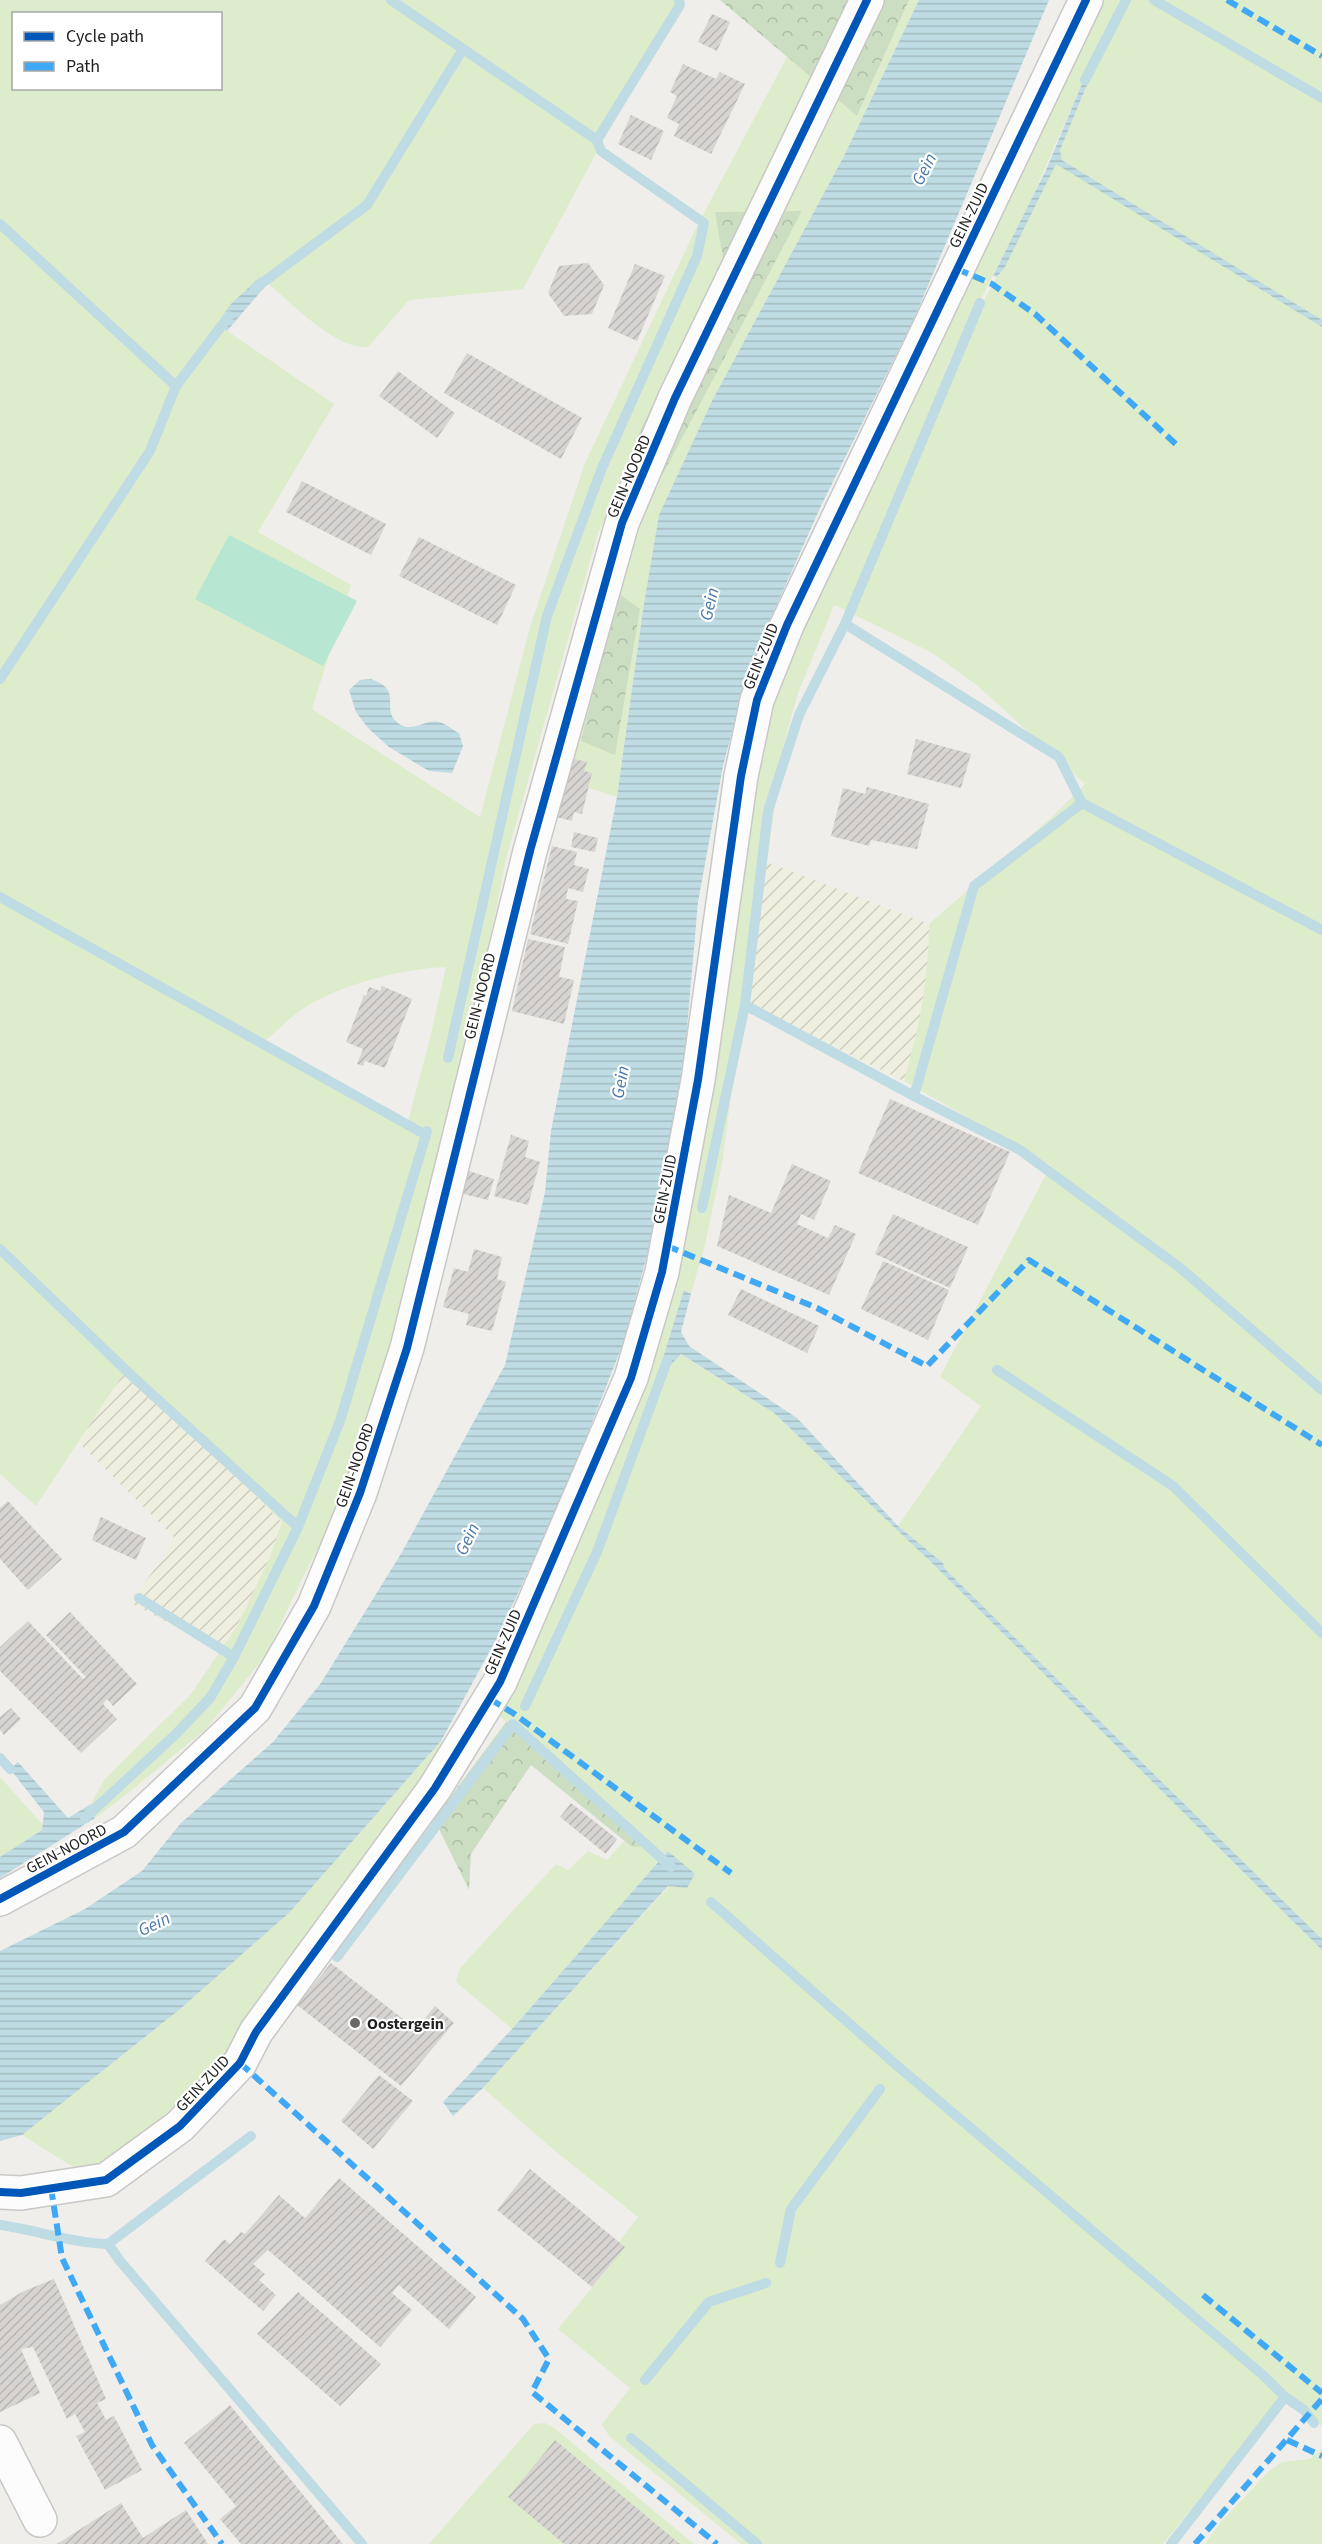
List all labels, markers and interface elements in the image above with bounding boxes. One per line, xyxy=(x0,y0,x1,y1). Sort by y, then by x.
legend xyxy=(12,12,222,90)
text: Cycle path xyxy=(66,24,144,49)
text: Path xyxy=(66,54,100,79)
water label: Gein xyxy=(906,149,943,190)
street label: GEIN-ZUID xyxy=(944,179,994,252)
street label: GEIN-NOORD xyxy=(602,431,656,521)
water label: Gein xyxy=(694,585,725,623)
street label: GEIN-ZUID xyxy=(738,619,784,693)
street label: GEIN-NOORD xyxy=(459,951,501,1042)
water label: Gein xyxy=(605,1064,636,1100)
street label: GEIN-ZUID xyxy=(647,1152,683,1226)
street label: GEIN-NOORD xyxy=(330,1420,380,1511)
water label: Gein xyxy=(449,1519,486,1559)
street label: GEIN-ZUID xyxy=(479,1606,527,1679)
street label: GEIN-NOORD xyxy=(22,1818,111,1879)
water label: Gein xyxy=(134,1906,175,1943)
place label: Oostergein xyxy=(367,2013,444,2035)
marker: Oostergein xyxy=(348,2016,362,2030)
street label: GEIN-ZUID xyxy=(171,2050,235,2117)

